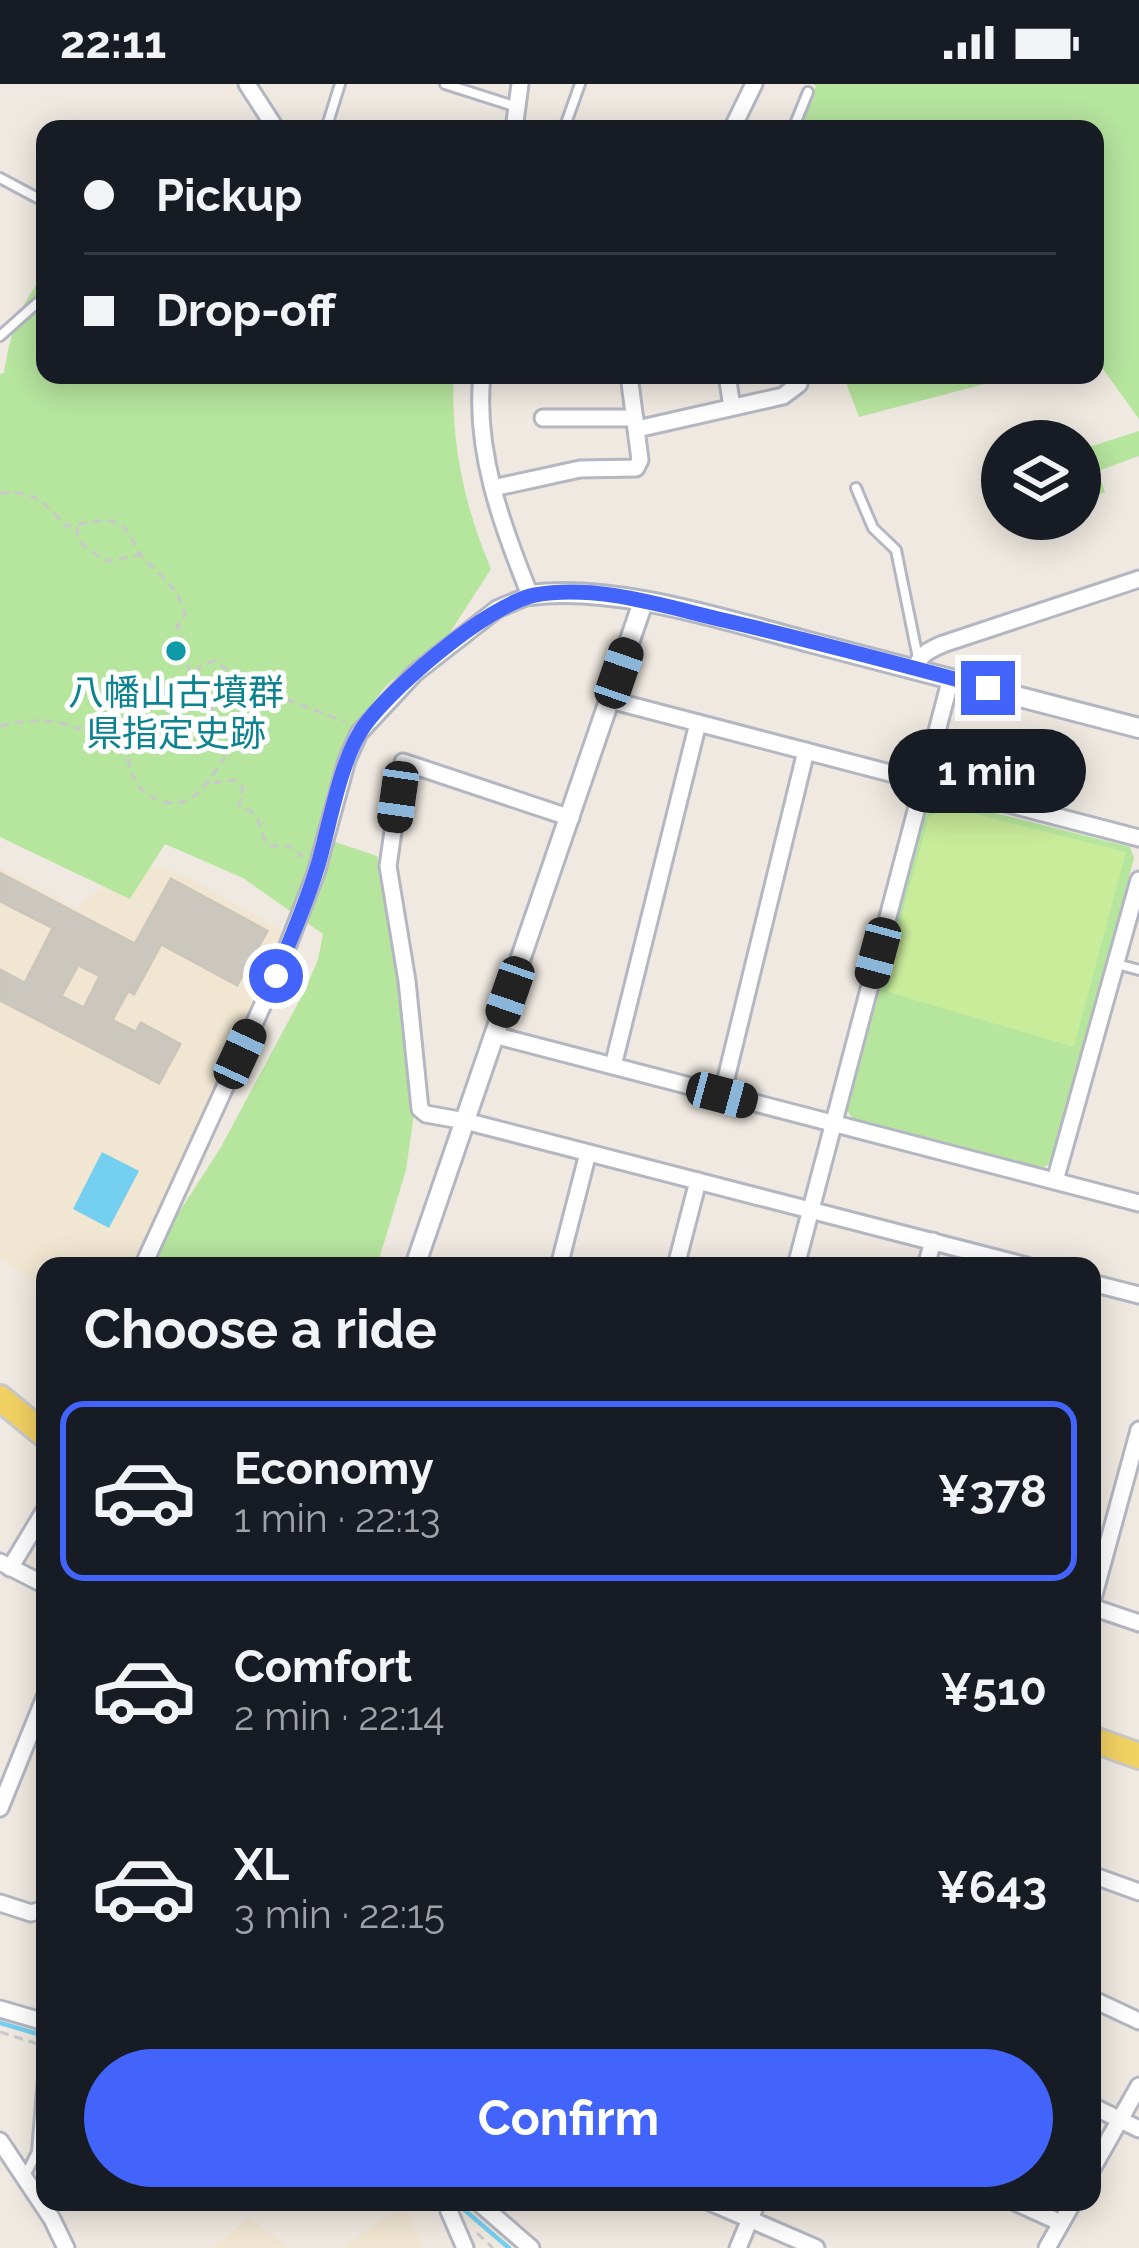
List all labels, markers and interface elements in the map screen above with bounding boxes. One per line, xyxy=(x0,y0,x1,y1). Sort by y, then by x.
text: 22:11 xyxy=(60,16,166,69)
text: Pickup xyxy=(156,169,302,222)
text: Drop-off xyxy=(156,284,336,337)
map controls xyxy=(981,420,1101,540)
button: layers xyxy=(981,420,1101,540)
car xyxy=(590,633,648,713)
marker: 八幡山古墳群 県指定史跡 xyxy=(163,638,189,664)
route end xyxy=(961,661,1015,715)
place label: 八幡山古墳群 県指定史跡 xyxy=(68,671,284,754)
callout: 1 min xyxy=(889,730,1087,814)
text: 1 min xyxy=(938,748,1036,794)
car xyxy=(375,759,421,835)
car xyxy=(851,914,905,992)
route start xyxy=(249,949,303,1003)
car xyxy=(481,952,539,1032)
car xyxy=(208,1014,272,1094)
car xyxy=(683,1068,761,1122)
text: Choose a ride xyxy=(84,1297,437,1361)
icon: car xyxy=(90,1437,198,1545)
text: Economy xyxy=(234,1442,434,1495)
text: ¥378 xyxy=(937,1465,1047,1518)
text: 1 min · 22:13 xyxy=(234,1495,440,1541)
icon: car xyxy=(90,1635,198,1743)
text: Comfort xyxy=(234,1640,412,1693)
text: ¥510 xyxy=(940,1663,1047,1716)
text: 2 min · 22:14 xyxy=(234,1693,445,1739)
icon: car xyxy=(90,1833,198,1941)
text: XL xyxy=(234,1838,289,1891)
text: ¥643 xyxy=(937,1861,1047,1914)
text: 3 min · 22:15 xyxy=(234,1891,445,1937)
button: Confirm xyxy=(84,2049,1053,2187)

